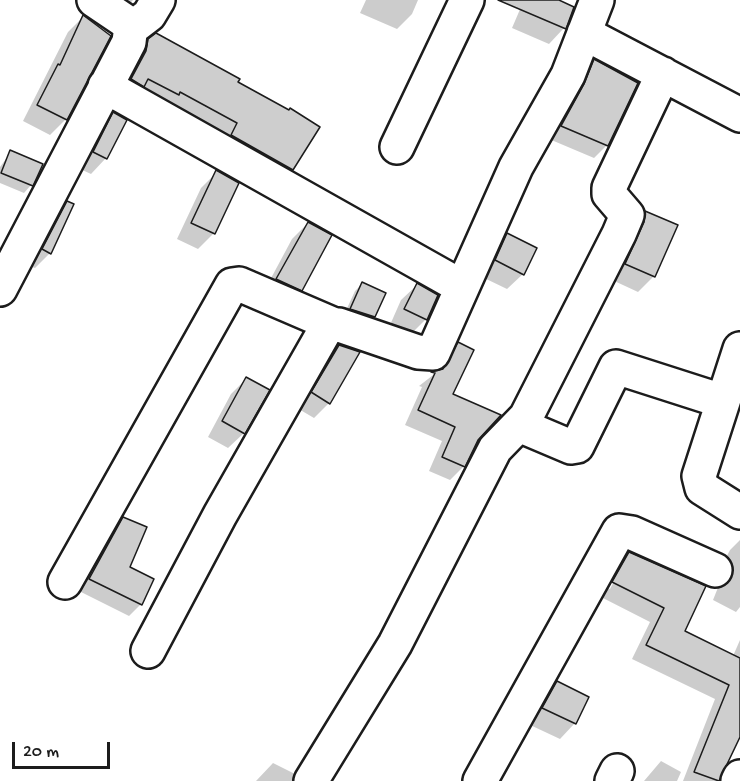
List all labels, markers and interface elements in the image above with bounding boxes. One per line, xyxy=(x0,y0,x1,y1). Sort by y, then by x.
scale bar xyxy=(15,730,112,768)
text: 20 m xyxy=(23,742,59,763)

